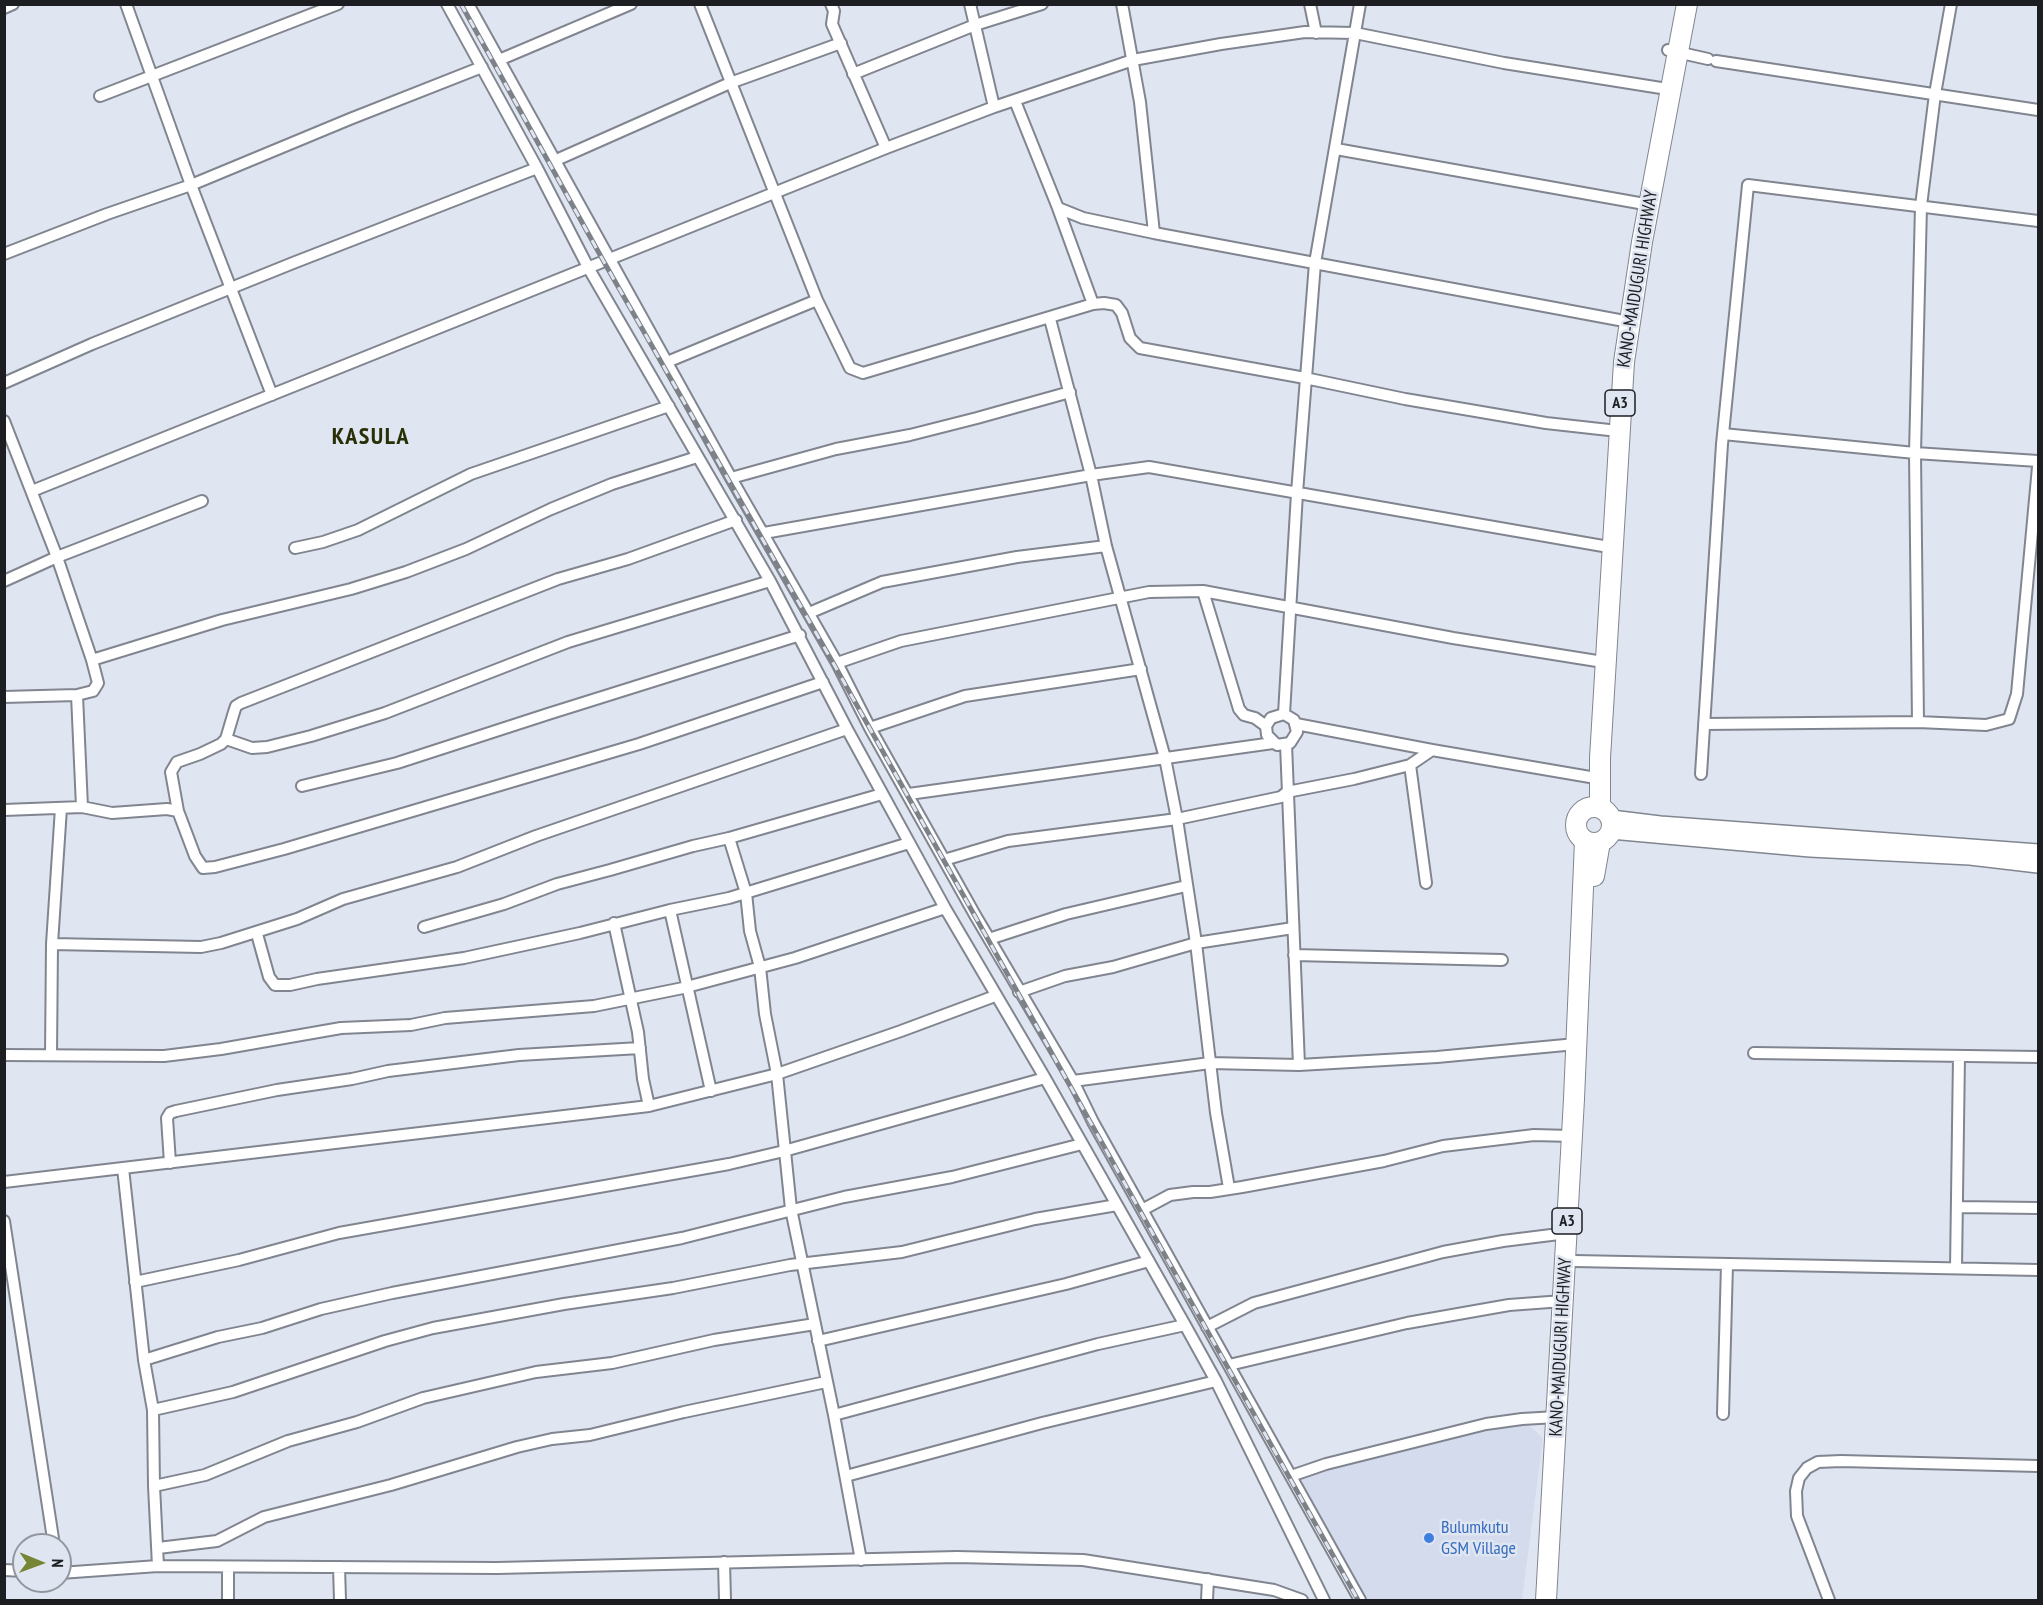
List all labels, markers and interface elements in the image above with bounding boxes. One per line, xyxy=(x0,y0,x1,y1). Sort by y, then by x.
street label: KANO-MAIDUGURI HIGHWAY xyxy=(1613,189,1663,369)
road number: A3 xyxy=(1605,390,1635,416)
district label: KASULA xyxy=(332,423,410,451)
road number: A3 xyxy=(1552,1208,1582,1234)
street label: KANO-MAIDUGURI HIGHWAY xyxy=(1546,1257,1576,1437)
place label: Bulumkutu GSM Village xyxy=(1441,1517,1516,1559)
marker: Bulumkutu GSM Village xyxy=(1422,1531,1436,1545)
north arrow xyxy=(12,1533,72,1593)
text: N xyxy=(48,1559,68,1568)

